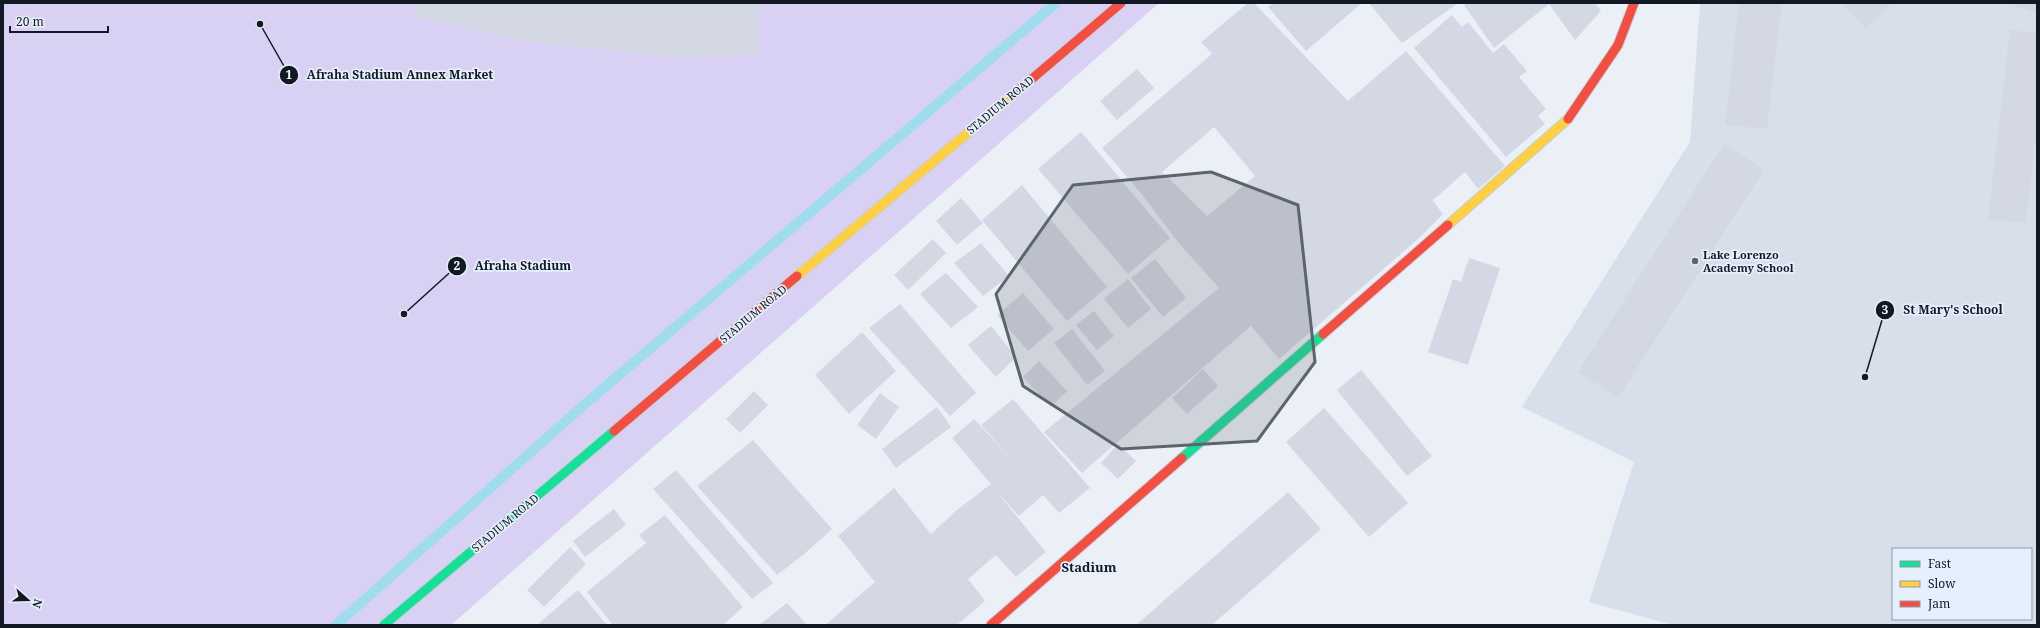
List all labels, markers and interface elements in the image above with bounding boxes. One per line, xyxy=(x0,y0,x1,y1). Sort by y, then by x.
scale bar xyxy=(10,8,108,34)
text: 20 m xyxy=(16,13,44,30)
callout: Afraha Stadium Annex Market xyxy=(279,63,502,87)
text: 1 xyxy=(286,66,293,83)
text: Afraha Stadium Annex Market xyxy=(307,66,493,83)
street label: STADIUM ROAD xyxy=(963,72,1036,137)
place label: Lake Lorenzo Academy School xyxy=(1703,247,1794,275)
callout: Afraha Stadium xyxy=(447,254,579,278)
marker: Lake Lorenzo Academy School xyxy=(1690,256,1700,266)
text: 2 xyxy=(454,257,461,274)
text: Afraha Stadium xyxy=(475,257,571,274)
street label: STADIUM ROAD xyxy=(716,281,789,346)
callout: St Mary's School xyxy=(1875,298,2010,322)
text: 3 xyxy=(1882,301,1889,318)
text: St Mary's School xyxy=(1903,301,2003,318)
street label: STADIUM ROAD xyxy=(468,490,541,555)
legend xyxy=(1892,548,2032,620)
text: Fast xyxy=(1928,555,1951,572)
district label: Stadium xyxy=(1061,558,1117,576)
text: Slow xyxy=(1928,575,1956,592)
north arrow xyxy=(8,580,48,620)
text: Jam xyxy=(1927,595,1950,612)
text: N xyxy=(29,597,46,611)

